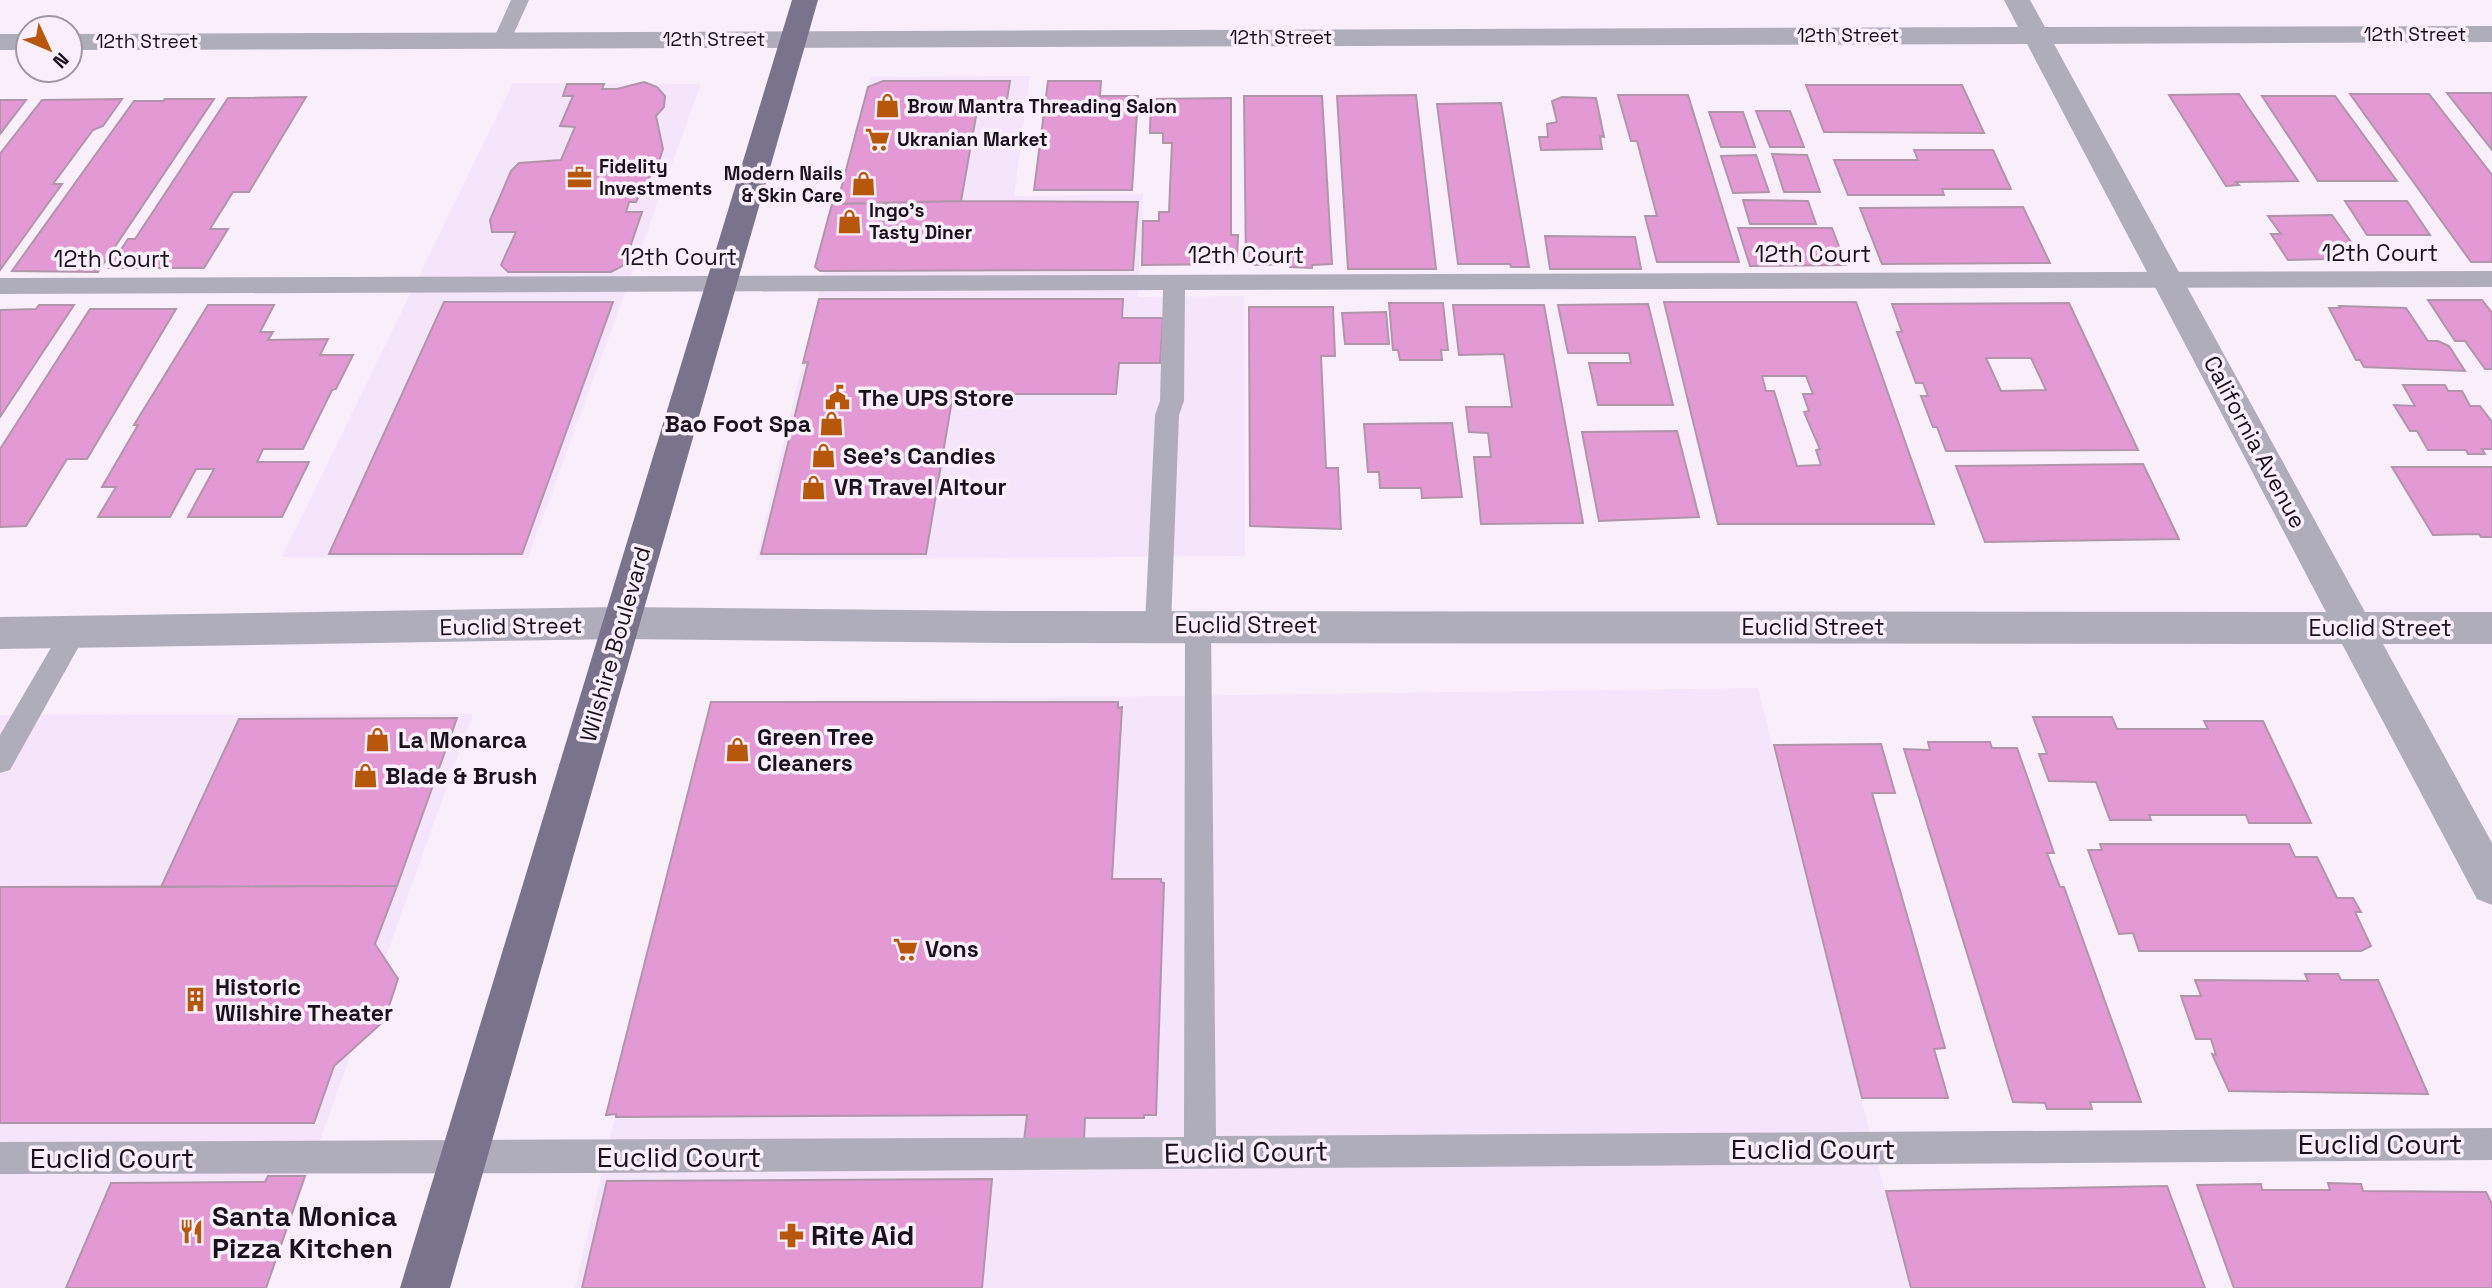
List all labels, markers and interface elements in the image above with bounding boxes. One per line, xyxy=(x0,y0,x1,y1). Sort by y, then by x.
north arrow xyxy=(14,14,84,84)
street label: 12th Street xyxy=(2364,22,2466,47)
street label: 12th Street xyxy=(1797,23,1899,48)
street label: 12th Street xyxy=(1230,25,1332,50)
street label: 12th Street xyxy=(663,27,765,52)
street label: 12th Street xyxy=(96,29,198,54)
text: N xyxy=(47,47,74,74)
shop icon: Brow Mantra Threading Salon xyxy=(873,92,901,120)
place label: Brow Mantra Threading Salon xyxy=(907,94,1177,119)
supermarket icon: Ukranian Market xyxy=(863,125,891,153)
place label: Ukranian Market xyxy=(897,127,1048,152)
place label: Fidelity Investments xyxy=(599,154,712,201)
place label: Modern Nails & Skin Care xyxy=(724,161,843,208)
office icon: Fidelity Investments xyxy=(565,163,593,191)
shop icon: Modern Nails & Skin Care xyxy=(849,170,877,198)
place label: Ingo's Tasty Diner xyxy=(869,198,972,245)
shop icon: Ingo's Tasty Diner xyxy=(835,207,863,235)
street label: 12th Court xyxy=(2322,238,2438,268)
street label: 12th Court xyxy=(1755,239,1871,269)
street label: 12th Court xyxy=(1188,240,1304,270)
street label: 12th Court xyxy=(621,242,737,272)
street label: 12th Court xyxy=(54,244,170,274)
street label: California Avenue xyxy=(2197,350,2313,534)
place label: The UPS Store xyxy=(858,383,1014,413)
public building icon: The UPS Store xyxy=(824,384,852,412)
place label: Bao Foot Spa xyxy=(665,409,811,439)
shop icon: Bao Foot Spa xyxy=(817,410,845,438)
place label: See's Candies xyxy=(843,441,996,471)
shop icon: See's Candies xyxy=(809,442,837,470)
place label: VR Travel Altour xyxy=(834,472,1007,502)
shop icon: VR Travel Altour xyxy=(800,473,828,501)
street label: Wilshire Boulevard xyxy=(573,543,657,745)
street label: Euclid Street xyxy=(439,610,583,642)
street label: Euclid Street xyxy=(1174,610,1318,640)
street label: Euclid Street xyxy=(1741,612,1885,642)
street label: Euclid Street xyxy=(2308,613,2452,643)
place label: Green Tree Cleaners xyxy=(757,722,874,778)
place label: La Monarca xyxy=(398,725,527,755)
shop icon: La Monarca xyxy=(364,726,392,754)
shop icon: Green Tree Cleaners xyxy=(723,736,751,764)
place label: Blade & Brush xyxy=(385,761,537,791)
shop icon: Blade & Brush xyxy=(351,762,379,790)
place label: Vons xyxy=(925,934,979,964)
supermarket icon: Vons xyxy=(891,935,919,963)
place label: Historic Wilshire Theater xyxy=(215,972,393,1028)
building icon: Historic Wilshire Theater xyxy=(181,986,209,1014)
street label: Euclid Court xyxy=(2298,1126,2462,1162)
street label: Euclid Court xyxy=(1731,1131,1895,1167)
street label: Euclid Court xyxy=(1163,1133,1329,1171)
street label: Euclid Court xyxy=(597,1139,761,1175)
street label: Euclid Court xyxy=(30,1140,194,1176)
place label: Santa Monica Pizza Kitchen xyxy=(212,1198,397,1266)
place label: Rite Aid xyxy=(811,1217,914,1253)
restaurant icon: Santa Monica Pizza Kitchen xyxy=(178,1218,206,1246)
pharmacy icon: Rite Aid xyxy=(777,1221,805,1249)

